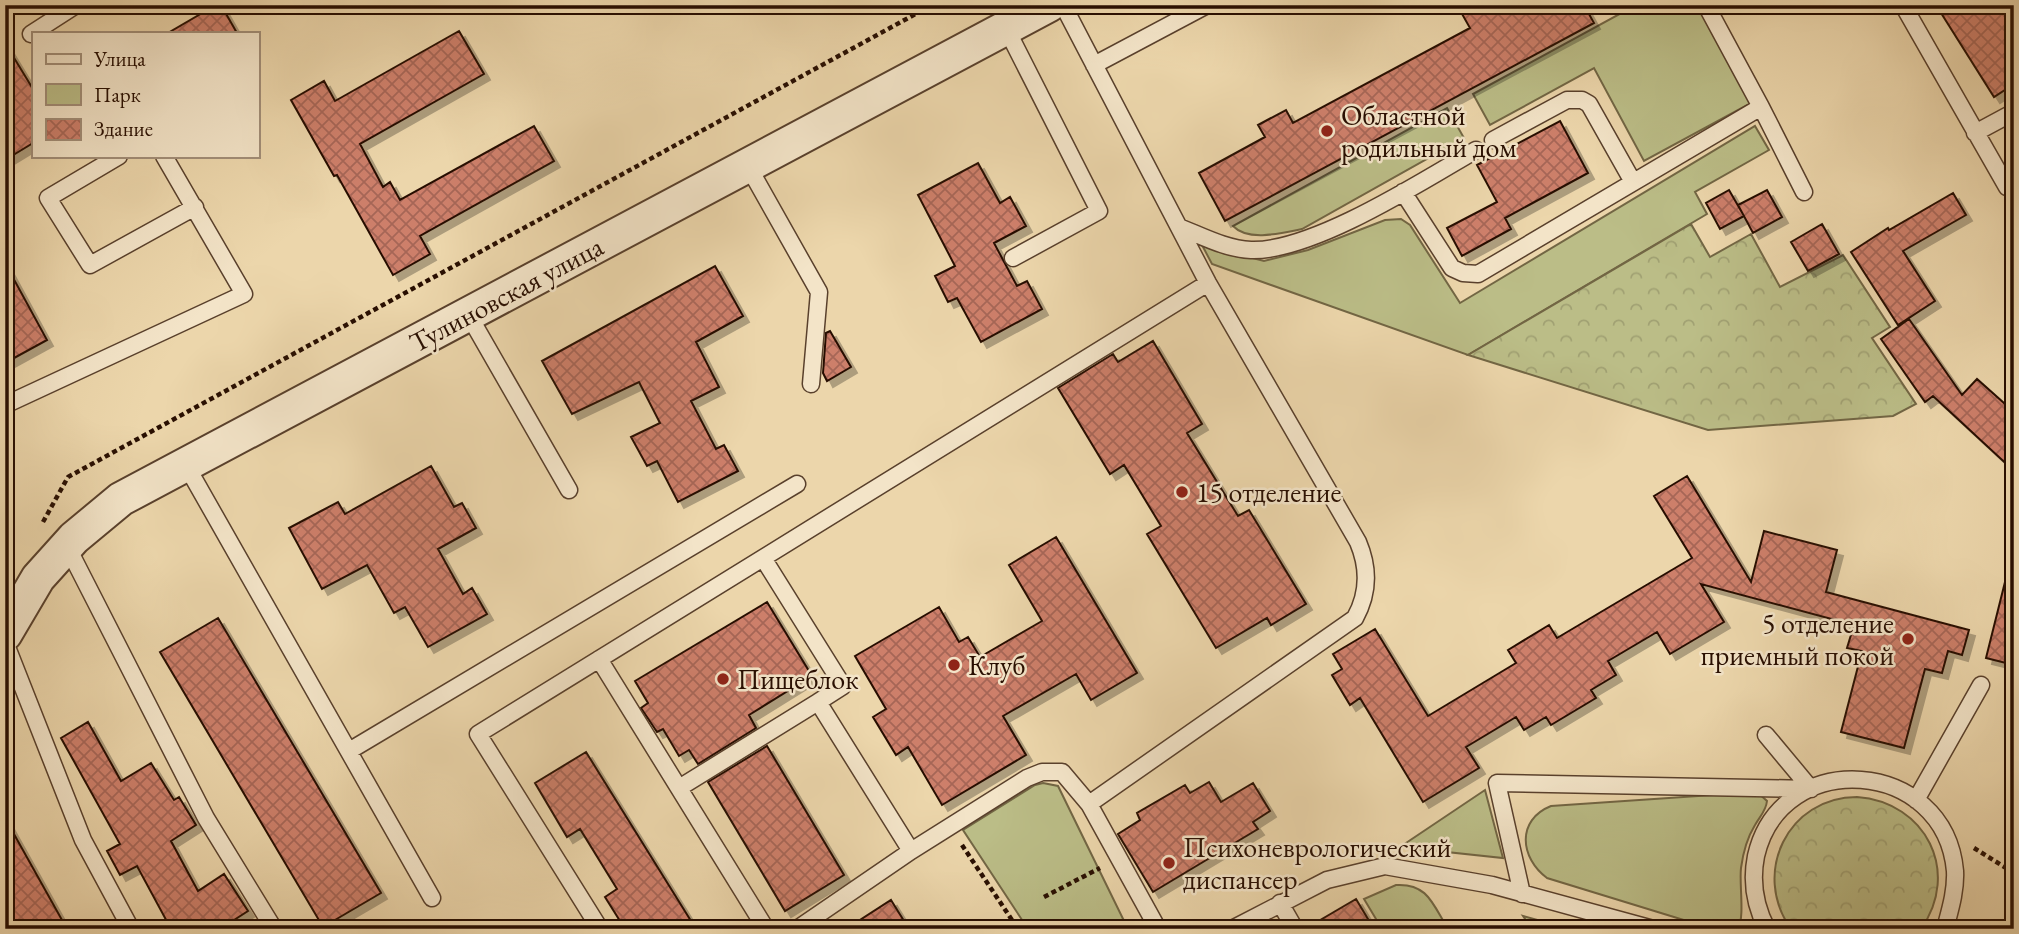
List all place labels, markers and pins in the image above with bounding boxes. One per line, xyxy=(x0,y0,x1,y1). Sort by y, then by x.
place label: Областной родильный дом xyxy=(1341,97,1517,165)
marker: Областной родильный дом xyxy=(1319,123,1335,139)
place label: 15 отделение xyxy=(1196,474,1342,510)
marker: 15 отделение xyxy=(1174,484,1190,500)
place label: 5 отделение приемный покой xyxy=(1701,605,1894,673)
marker: 5 отделение приемный покой xyxy=(1900,631,1916,647)
place label: Клуб xyxy=(968,647,1025,683)
marker: Клуб xyxy=(946,657,962,673)
place label: Пищеблок xyxy=(737,661,859,697)
marker: Пищеблок xyxy=(715,671,731,687)
place label: Психоневрологический диспансер xyxy=(1183,829,1452,897)
marker: Психоневрологический диспансер xyxy=(1161,855,1177,871)

